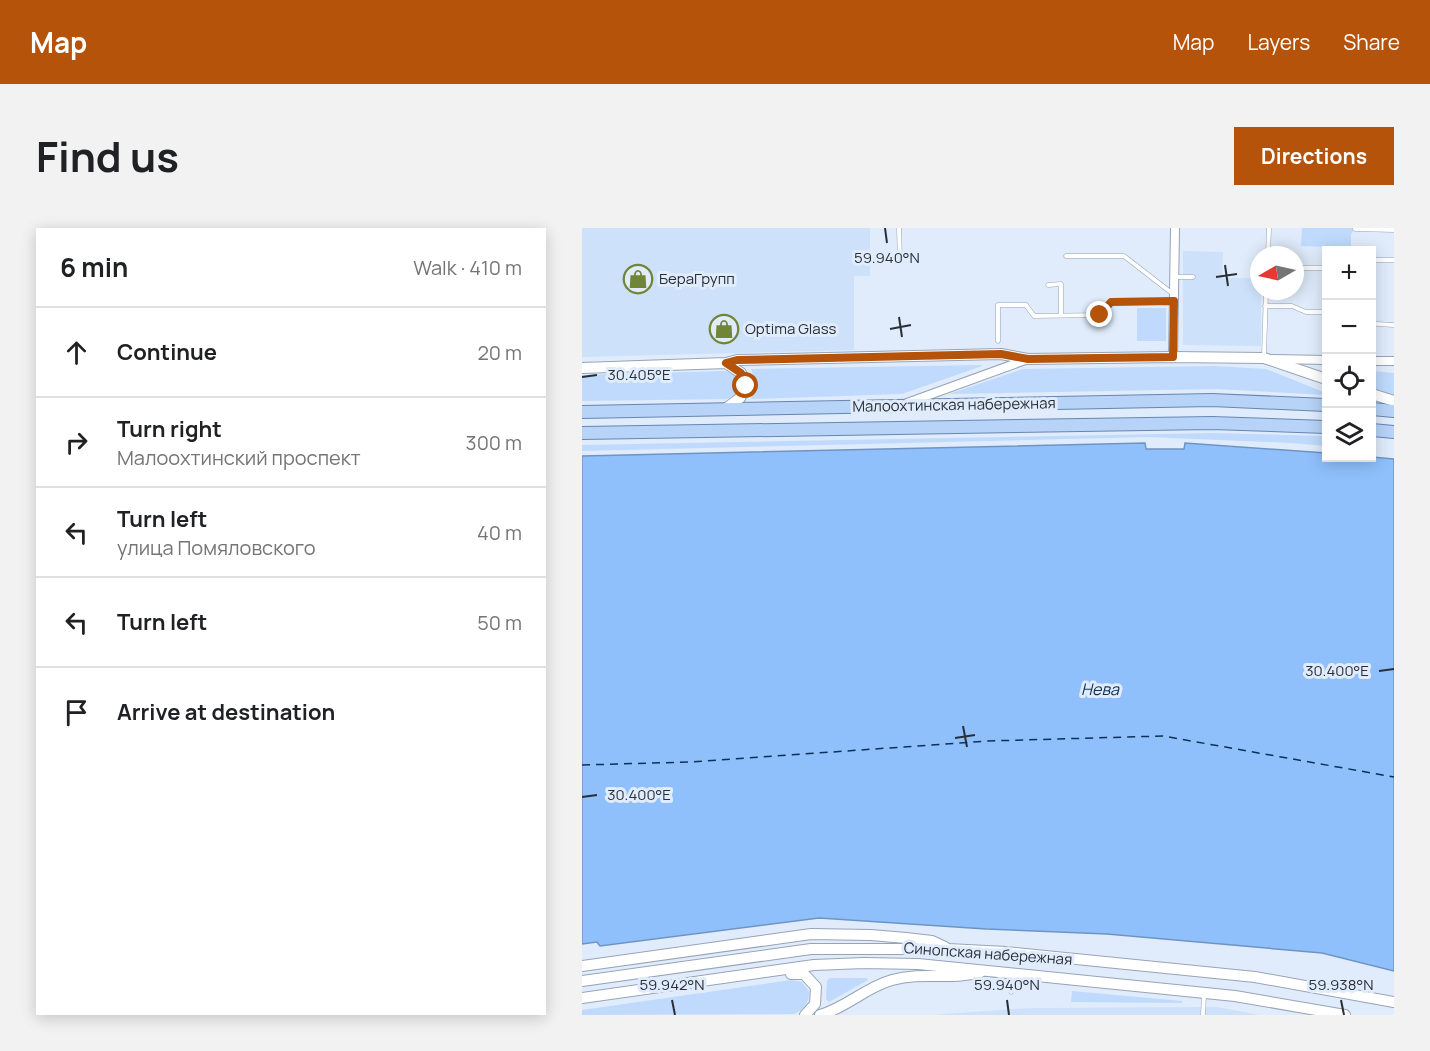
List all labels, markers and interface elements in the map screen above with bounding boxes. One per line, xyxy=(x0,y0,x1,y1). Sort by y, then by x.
text: Map xyxy=(30,23,87,61)
text: Map xyxy=(1173,28,1214,56)
text: Layers xyxy=(1247,28,1310,56)
text: Share xyxy=(1343,28,1400,56)
text: Find us xyxy=(36,127,179,185)
button: Directions xyxy=(1234,127,1394,185)
north arrow xyxy=(1250,246,1304,300)
map controls xyxy=(1322,246,1376,462)
button: + xyxy=(1322,246,1376,300)
text: 59.940°N xyxy=(854,247,920,268)
text: 6 min xyxy=(60,249,128,285)
text: Walk · 410 m xyxy=(413,254,522,281)
shop icon: БераГрупп xyxy=(622,263,654,295)
place label: БераГрупп xyxy=(659,268,735,289)
button: − xyxy=(1322,300,1376,354)
route end xyxy=(1086,301,1112,327)
shop icon: Optima Glass xyxy=(708,313,740,345)
place label: Optima Glass xyxy=(745,318,837,339)
icon: ahead xyxy=(60,336,93,369)
text: Continue xyxy=(117,337,217,367)
text: 20 m xyxy=(477,339,522,366)
button: locate xyxy=(1322,354,1376,408)
text: 30.405°E xyxy=(607,364,671,385)
route start xyxy=(732,372,758,398)
street label: Малоохтинская набережная xyxy=(852,392,1056,417)
button: layers xyxy=(1322,408,1376,462)
text: Turn right xyxy=(117,414,222,444)
icon: right xyxy=(60,426,93,459)
text: 300 m xyxy=(466,429,522,456)
text: Малоохтинский проспект xyxy=(117,444,361,471)
text: Turn left xyxy=(117,504,207,534)
icon: left xyxy=(60,516,93,549)
text: 40 m xyxy=(477,519,522,546)
text: улица Помяловского xyxy=(117,534,316,561)
icon: left xyxy=(60,606,93,639)
text: Turn left xyxy=(117,607,207,637)
text: 50 m xyxy=(477,609,522,636)
text: 30.400°E xyxy=(1305,660,1369,681)
water label: Нева xyxy=(1081,678,1120,700)
icon: arrive xyxy=(60,696,93,729)
text: Arrive at destination xyxy=(117,697,335,727)
text: 30.400°E xyxy=(607,784,671,805)
street label: Синопская набережная xyxy=(903,937,1073,970)
text: 59.942°N xyxy=(639,974,705,995)
text: 59.940°N xyxy=(974,974,1040,995)
text: 59.938°N xyxy=(1309,974,1373,995)

